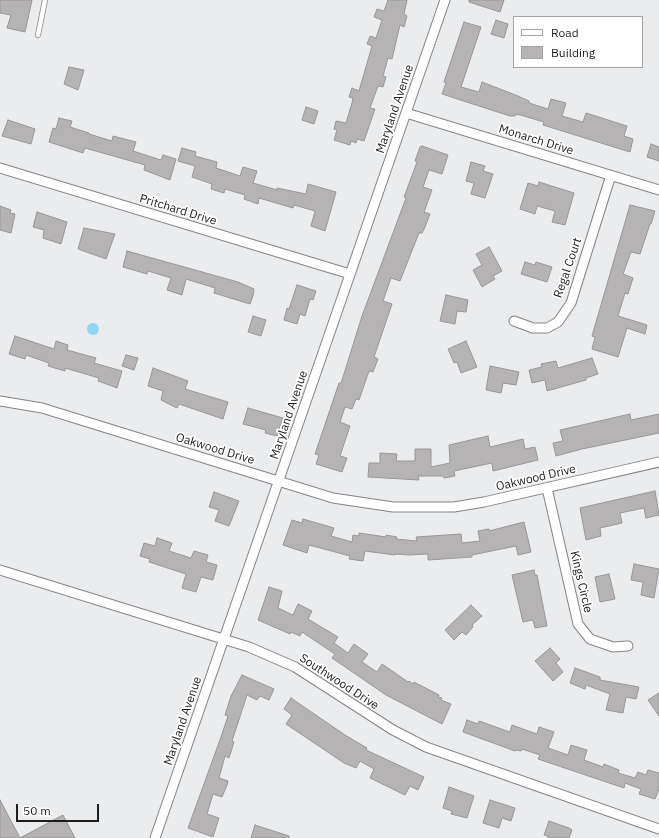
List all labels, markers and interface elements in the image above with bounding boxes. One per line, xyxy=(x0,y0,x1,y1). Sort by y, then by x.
legend xyxy=(513,16,643,68)
text: Road xyxy=(551,25,579,40)
text: Building xyxy=(551,45,595,60)
street label: Maryland Avenue xyxy=(373,63,417,155)
street label: Monarch Drive xyxy=(497,122,575,158)
street label: Pritchard Drive xyxy=(138,191,218,229)
street label: Regal Court xyxy=(551,236,585,300)
street label: Maryland Avenue xyxy=(267,369,311,461)
street label: Oakwood Drive xyxy=(174,430,256,468)
street label: Oakwood Drive xyxy=(495,462,577,494)
street label: Kings Circle xyxy=(567,550,595,614)
street label: Southwood Drive xyxy=(297,651,381,713)
street label: Maryland Avenue xyxy=(161,675,205,767)
scale bar xyxy=(18,796,101,822)
text: 50 m xyxy=(23,803,51,818)

